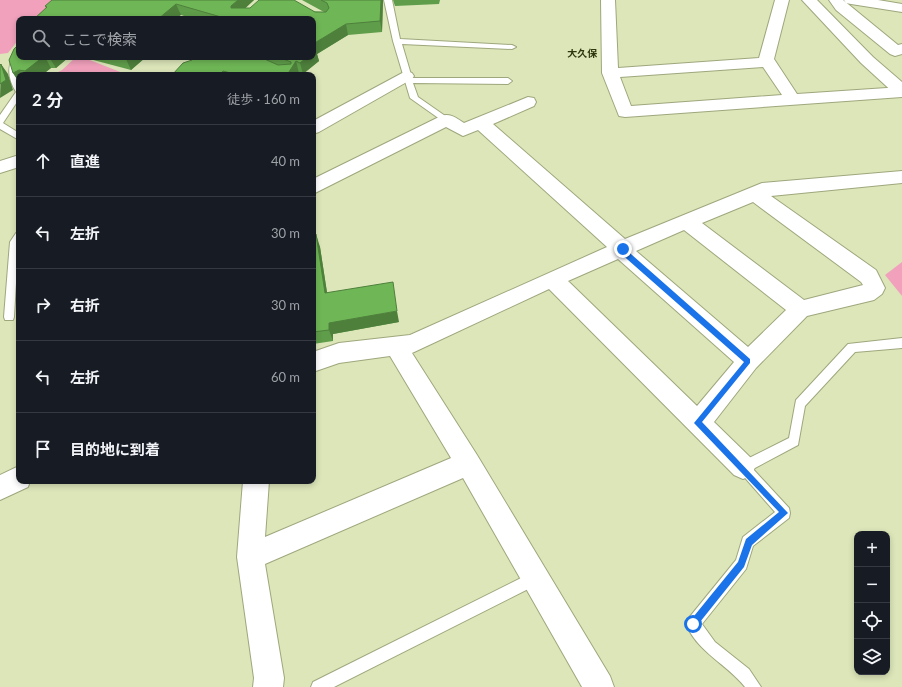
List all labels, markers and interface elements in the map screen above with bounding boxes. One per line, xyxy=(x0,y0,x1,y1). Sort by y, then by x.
search box xyxy=(16,16,316,60)
icon: search xyxy=(30,27,52,49)
text: ここで検索 xyxy=(62,30,137,48)
district label: 大久保 xyxy=(567,47,598,59)
text: 2 分 xyxy=(32,89,63,110)
text: 徒歩 · 160 m xyxy=(227,91,300,107)
icon: ahead xyxy=(32,150,54,172)
text: 直進 xyxy=(70,152,100,170)
text: 40 m xyxy=(271,153,300,169)
icon: left xyxy=(32,222,54,244)
text: 左折 xyxy=(70,224,100,242)
text: 30 m xyxy=(271,225,300,241)
route end xyxy=(614,240,632,258)
icon: right xyxy=(32,294,54,316)
text: 右折 xyxy=(70,296,100,314)
text: 30 m xyxy=(271,297,300,313)
icon: left xyxy=(32,366,54,388)
text: 左折 xyxy=(70,368,100,386)
text: 60 m xyxy=(271,369,300,385)
icon: arrive xyxy=(32,438,54,460)
text: 目的地に到着 xyxy=(70,440,160,458)
map controls xyxy=(854,531,890,675)
button: + xyxy=(854,531,890,567)
button: − xyxy=(854,567,890,603)
button: locate xyxy=(854,603,890,639)
route start xyxy=(684,615,702,633)
button: layers xyxy=(854,639,890,675)

